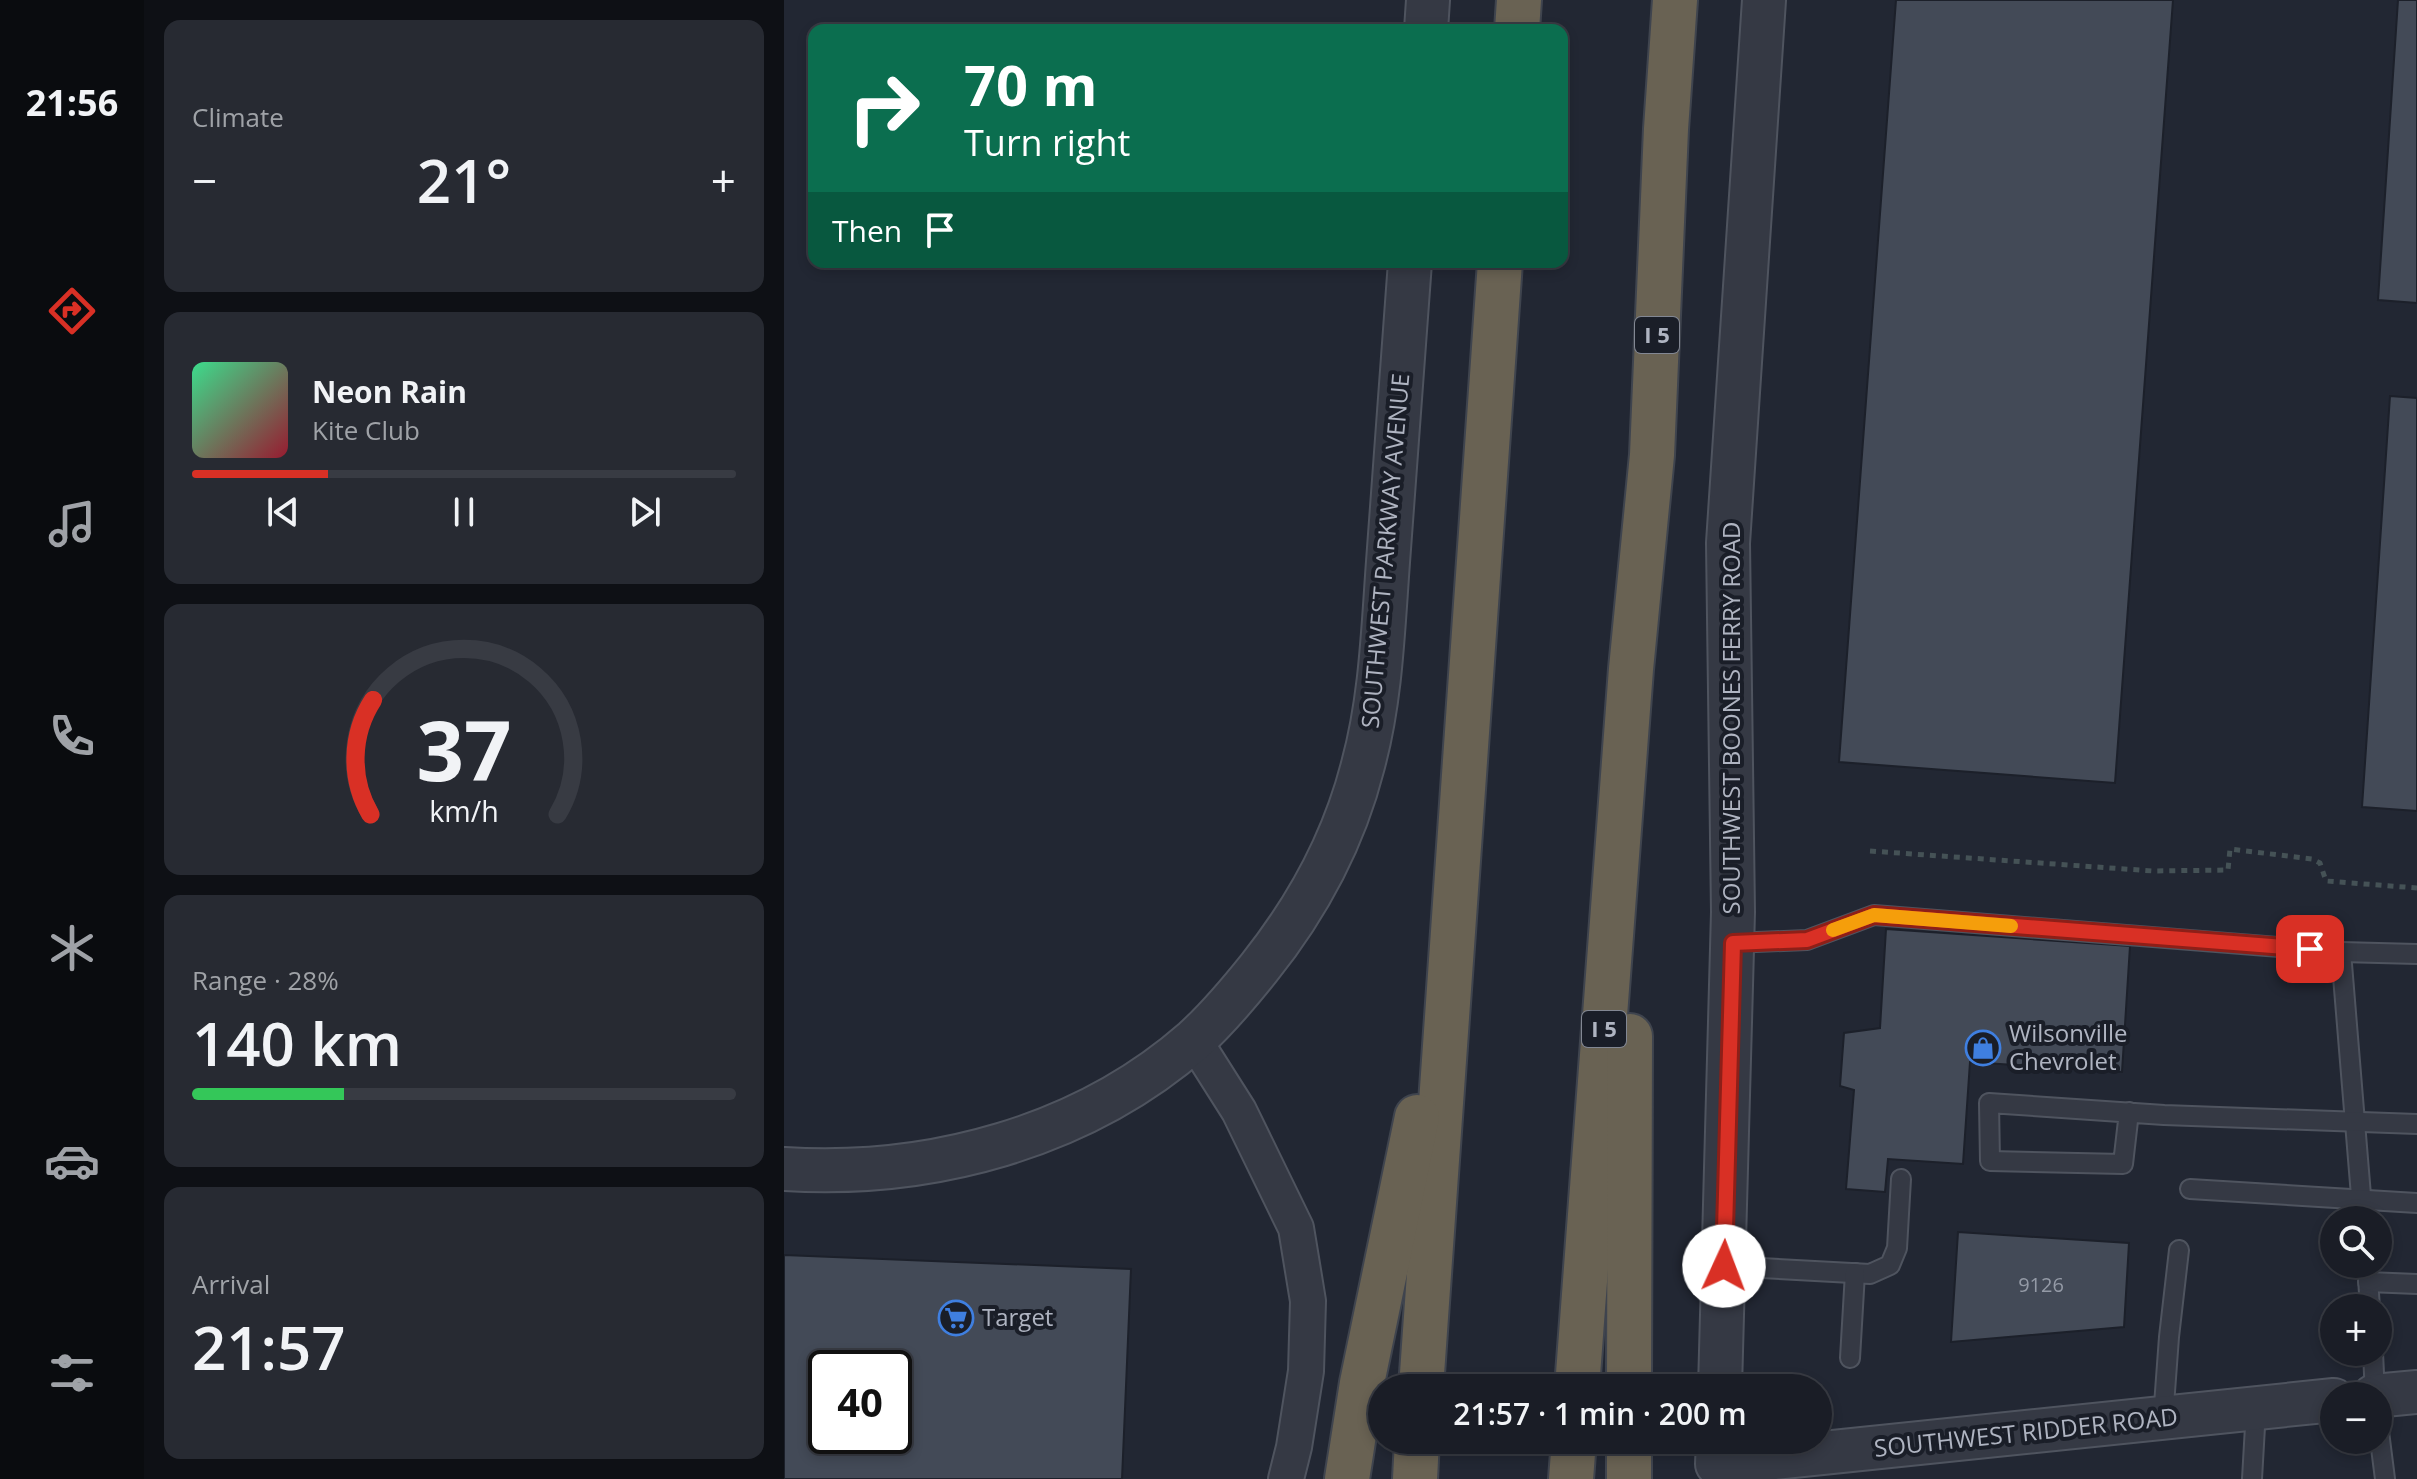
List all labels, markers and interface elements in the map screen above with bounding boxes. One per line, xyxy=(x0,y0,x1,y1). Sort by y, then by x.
text: 70 m xyxy=(964,46,1098,122)
icon: right xyxy=(832,56,936,160)
text: 21:56 xyxy=(26,78,118,127)
text: Climate xyxy=(192,99,284,135)
text: Turn right xyxy=(964,118,1130,167)
text: 21° xyxy=(417,139,511,221)
text: − xyxy=(192,150,217,210)
text: + xyxy=(711,150,736,210)
icon: arrive xyxy=(918,208,962,252)
text: Then xyxy=(832,210,902,251)
icon: directions xyxy=(44,283,100,339)
road number: I 5 xyxy=(1635,317,1679,353)
text: Neon Rain xyxy=(312,371,467,412)
street label: SOUTHWEST PARKWAY AVENUE xyxy=(1353,372,1416,730)
text: Kite Club xyxy=(312,412,420,448)
icon: previous xyxy=(261,490,305,534)
icon: pause xyxy=(442,490,486,534)
icon: next xyxy=(623,490,667,534)
icon: music xyxy=(44,496,100,552)
street label: SOUTHWEST BOONES FERRY ROAD xyxy=(1714,521,1747,915)
text: 37 xyxy=(416,692,512,805)
icon: phone xyxy=(44,708,100,764)
text: km/h xyxy=(429,792,499,831)
pin xyxy=(2276,915,2344,983)
icon: climate xyxy=(44,920,100,976)
icon: arrive xyxy=(2288,927,2332,971)
text: Range · 28% xyxy=(192,962,339,998)
text: 140 km xyxy=(192,1002,402,1084)
road number: I 5 xyxy=(1582,1011,1626,1047)
place label: Wilsonville Chevrolet xyxy=(2009,1016,2128,1077)
shop icon: Wilsonville Chevrolet xyxy=(1964,1029,2002,1067)
icon: car xyxy=(44,1133,100,1189)
map controls xyxy=(2320,1206,2392,1454)
button: search xyxy=(2320,1206,2392,1278)
position arrow xyxy=(1682,1224,1766,1308)
text: Arrival xyxy=(192,1266,270,1302)
house number: 9126 xyxy=(2018,1271,2064,1298)
button: + xyxy=(2320,1294,2392,1366)
supermarket icon: Target xyxy=(937,1299,975,1337)
place label: Target xyxy=(982,1300,1053,1333)
text: 21:57 xyxy=(192,1306,346,1388)
icon: filters xyxy=(44,1345,100,1401)
speed limit sign: 40 xyxy=(808,1350,912,1454)
button: − xyxy=(2320,1382,2392,1454)
text: 21:57 · 1 min · 200 m xyxy=(1453,1393,1747,1434)
street label: SOUTHWEST RIDDER ROAD xyxy=(1872,1399,2179,1464)

